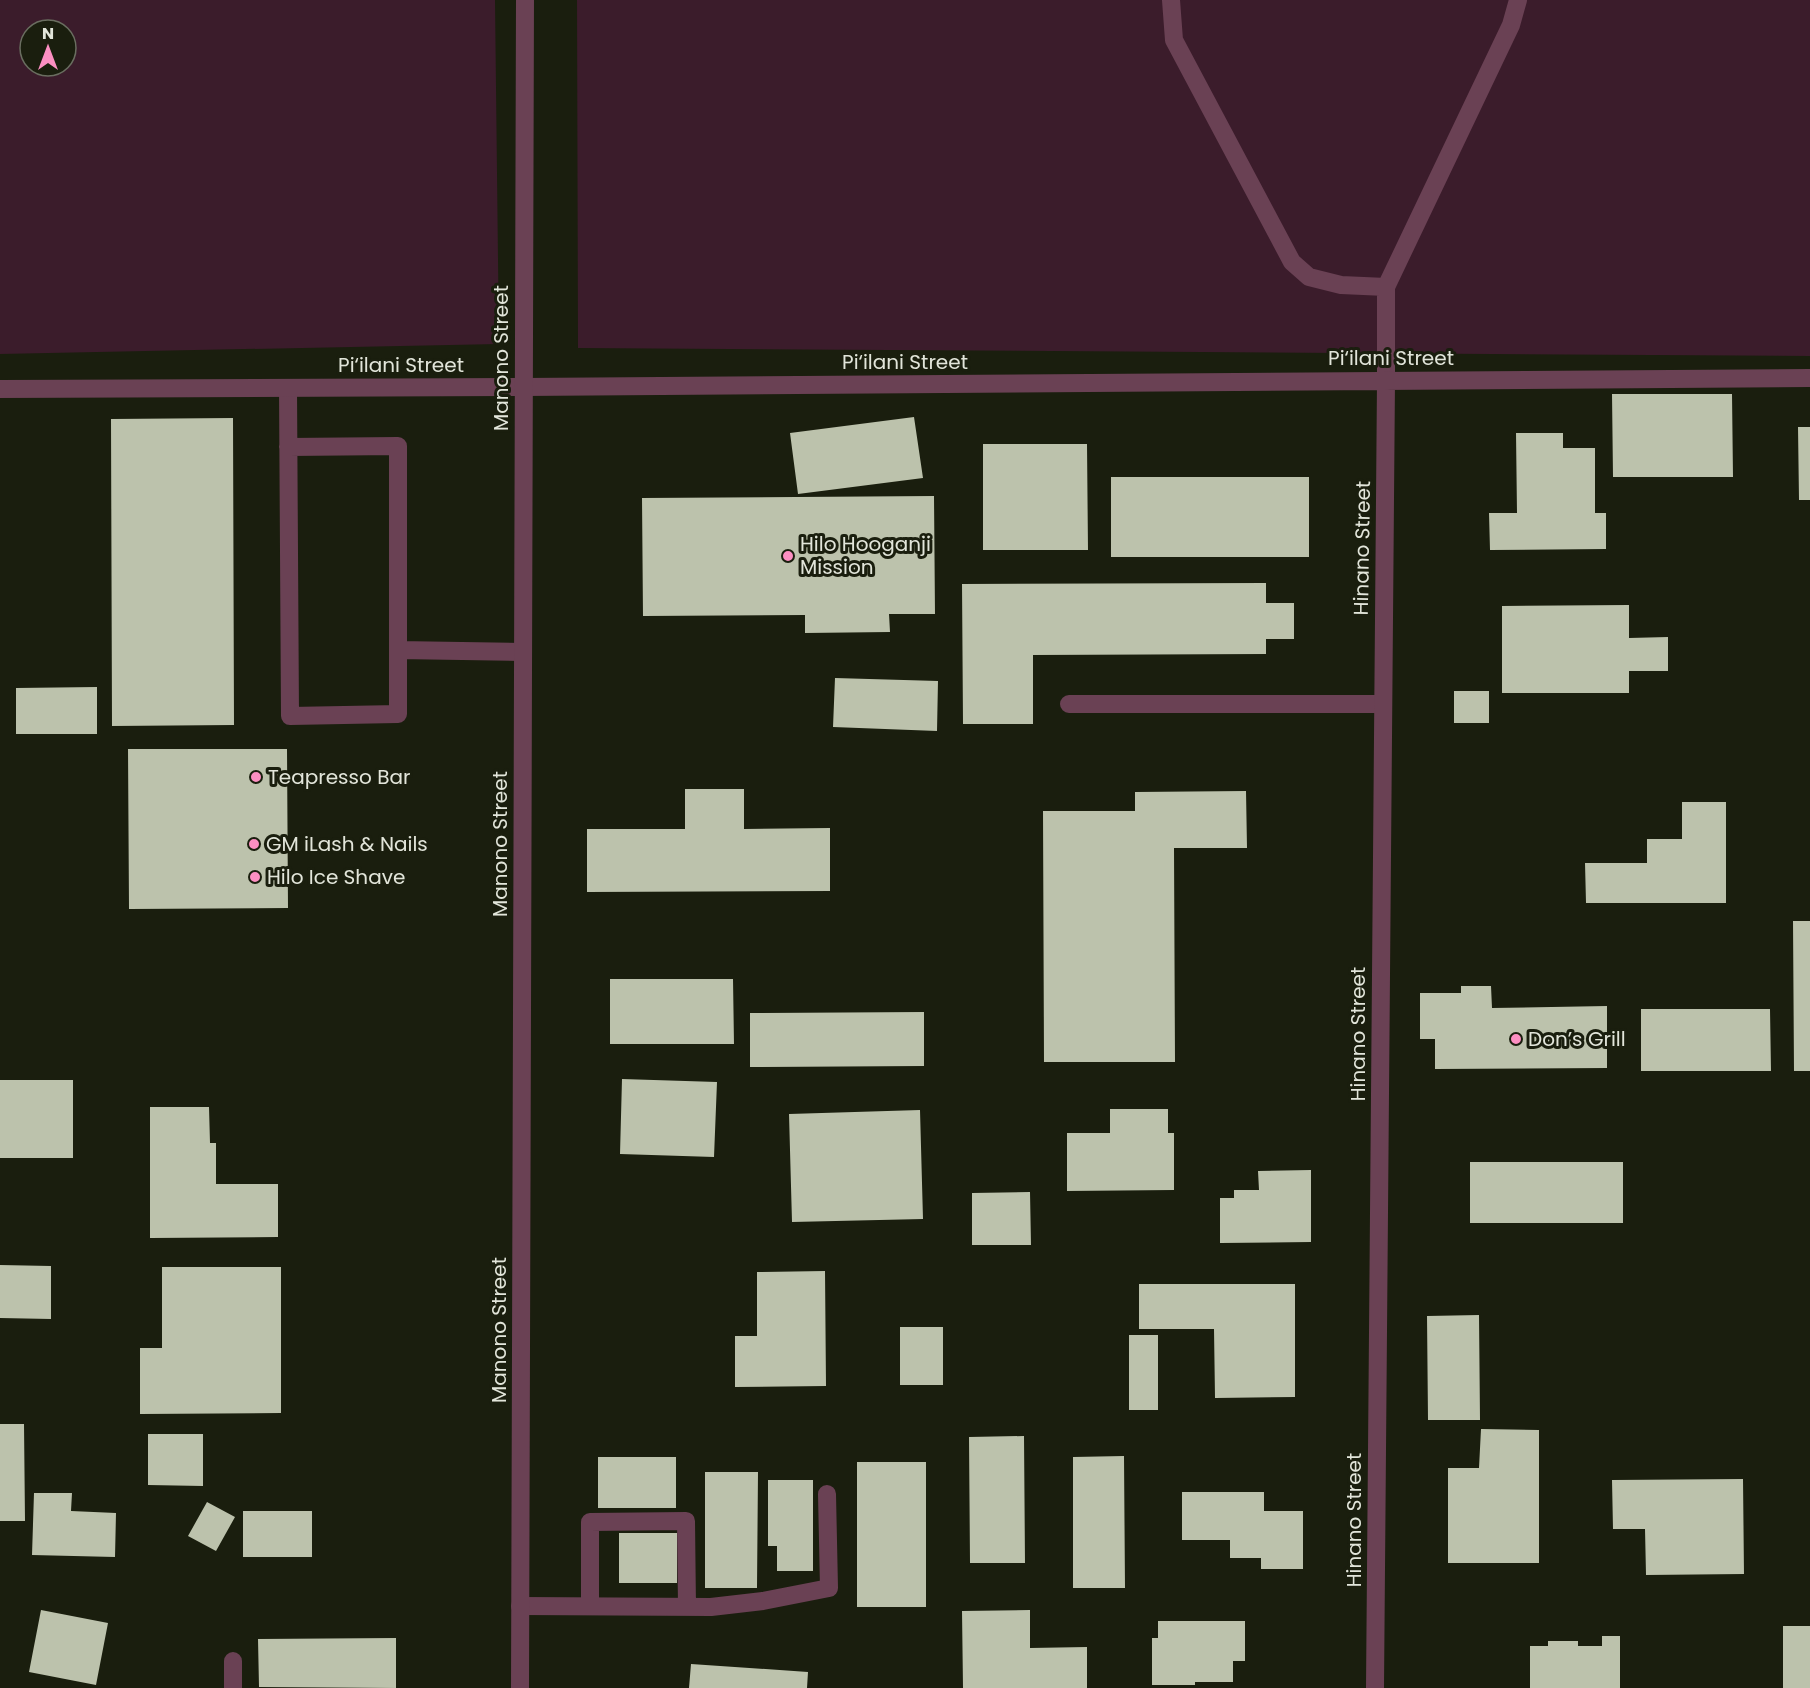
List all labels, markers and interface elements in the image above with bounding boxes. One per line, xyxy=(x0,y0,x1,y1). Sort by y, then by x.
north arrow xyxy=(18,18,78,78)
text: N xyxy=(42,22,54,45)
street label: Manono Street xyxy=(487,285,515,431)
street label: Pi‘ilani Street xyxy=(1328,344,1454,372)
street label: Pi‘ilani Street xyxy=(842,348,968,376)
street label: Pi‘ilani Street xyxy=(338,351,464,379)
street label: Hinano Street xyxy=(1347,480,1377,616)
place label: Hilo Hooganji Mission xyxy=(800,530,931,581)
marker: Hilo Hooganji Mission xyxy=(781,549,795,563)
place label: Teapresso Bar xyxy=(268,763,410,791)
marker: Teapresso Bar xyxy=(249,770,263,784)
street label: Manono Street xyxy=(486,771,514,917)
place label: GM iLash & Nails xyxy=(266,830,428,858)
marker: GM iLash & Nails xyxy=(247,837,261,851)
place label: Hilo Ice Shave xyxy=(267,863,405,891)
marker: Hilo Ice Shave xyxy=(248,870,262,884)
street label: Hinano Street xyxy=(1344,967,1372,1101)
place label: Don’s Grill xyxy=(1528,1025,1626,1053)
marker: Don’s Grill xyxy=(1509,1032,1523,1046)
street label: Manono Street xyxy=(485,1257,513,1403)
street label: Hinano Street xyxy=(1340,1453,1368,1587)

